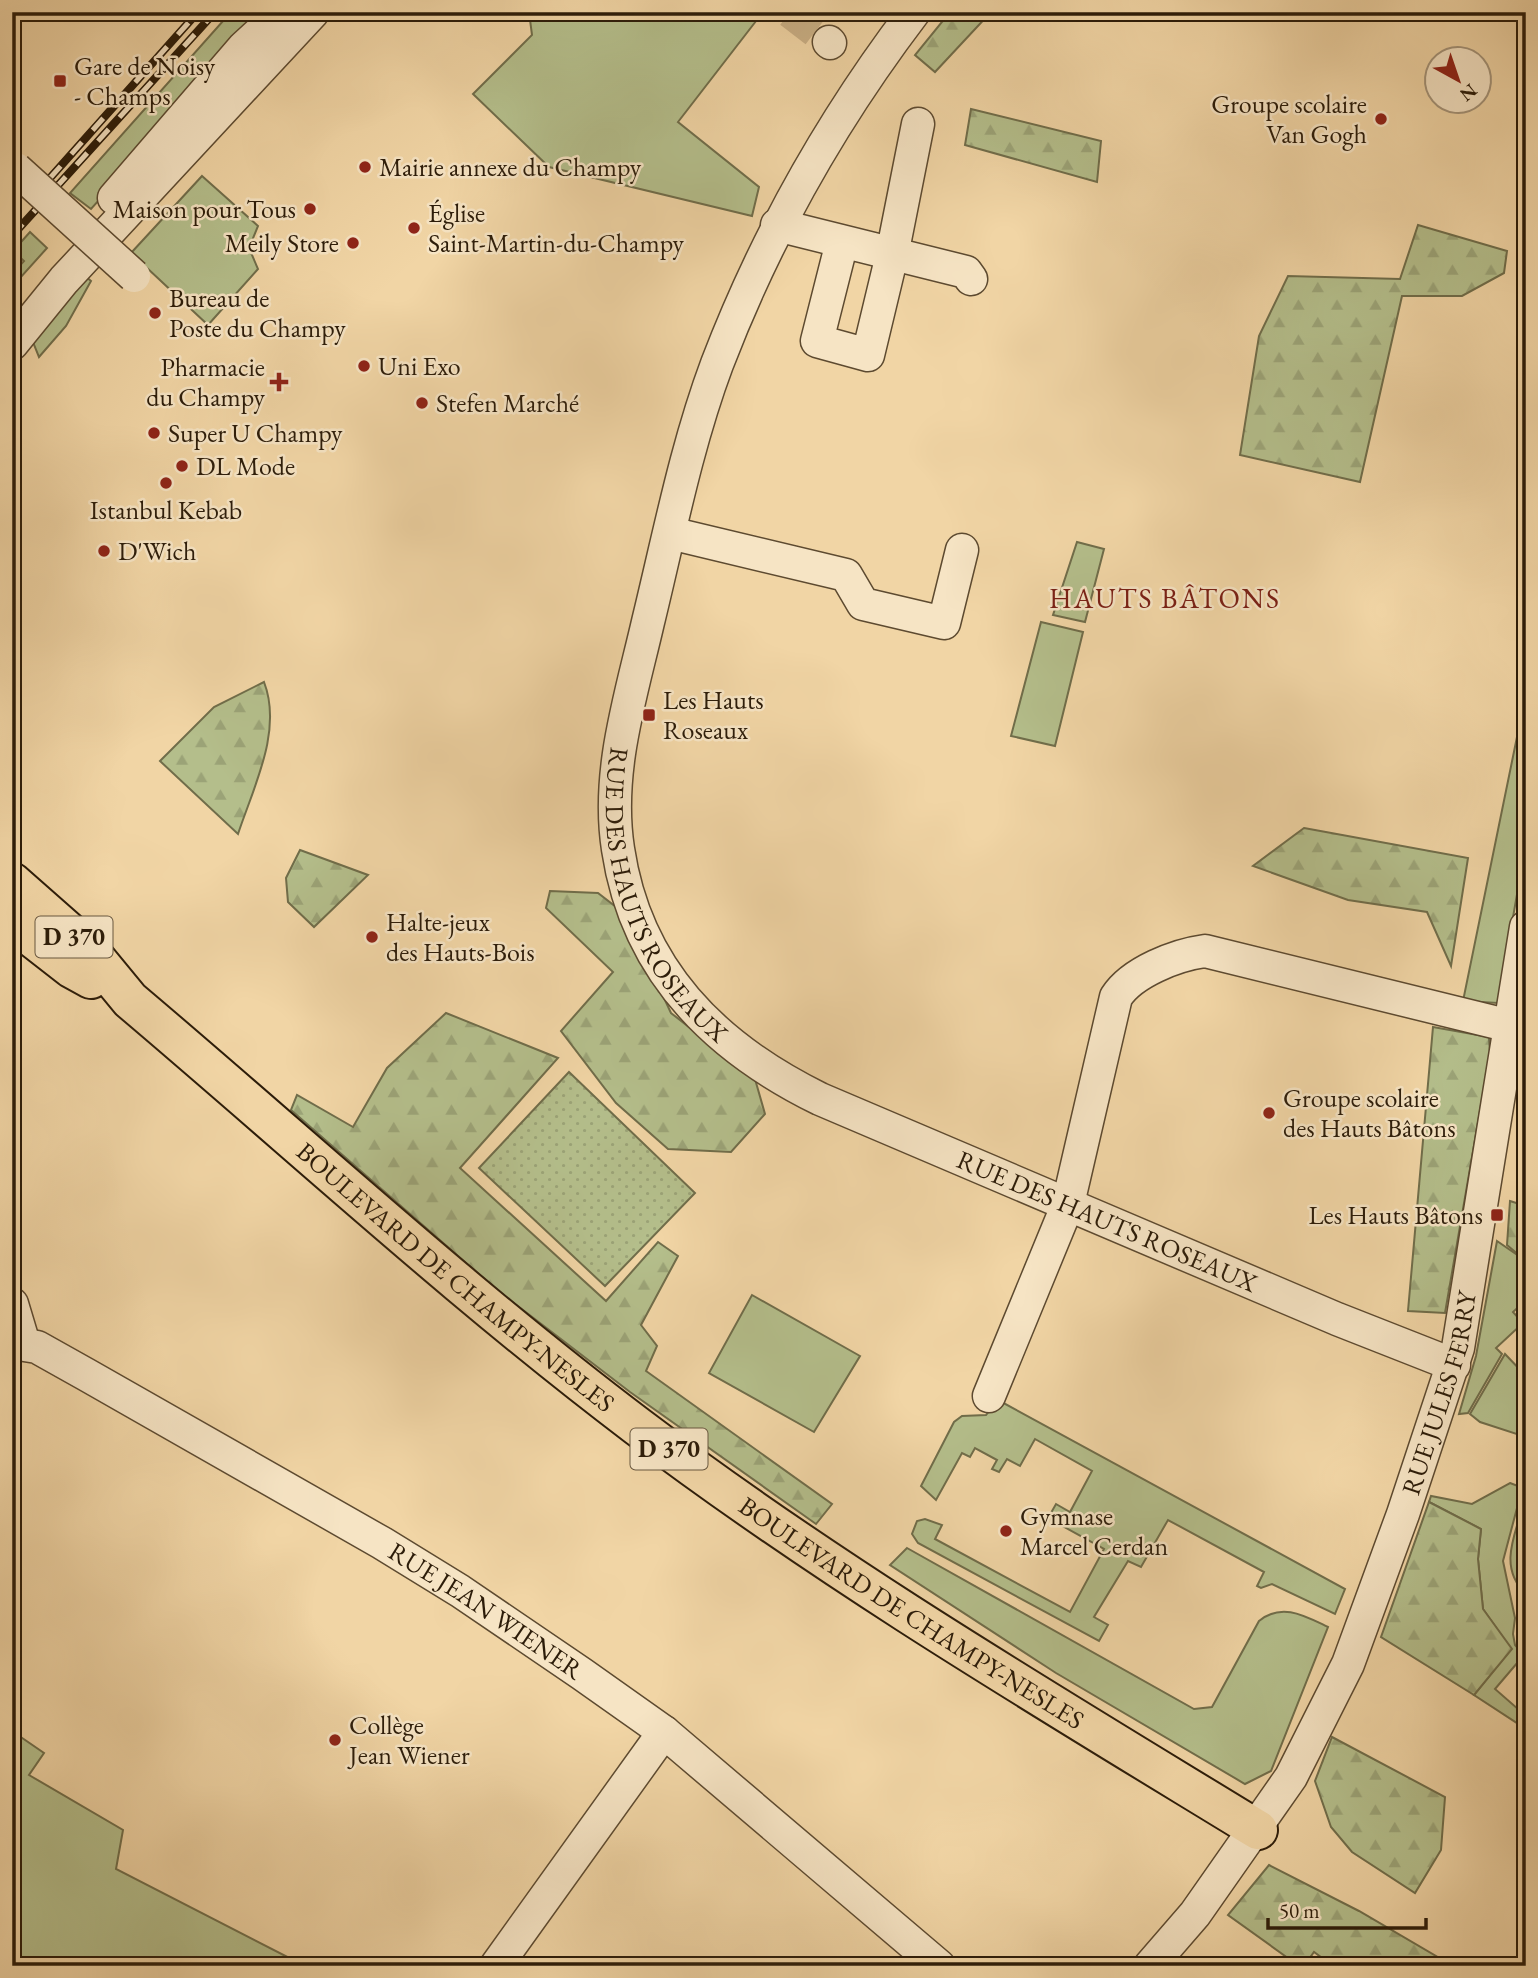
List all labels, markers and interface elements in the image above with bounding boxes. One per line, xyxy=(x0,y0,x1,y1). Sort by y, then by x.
north arrow xyxy=(1422,46,1492,116)
place label: Gare de Noisy - Champs xyxy=(74,49,216,113)
marker: Gare de Noisy - Champs xyxy=(52,73,68,89)
text: N xyxy=(1454,78,1483,108)
place label: Groupe scolaire Van Gogh xyxy=(1211,87,1367,151)
marker: Groupe scolaire Van Gogh xyxy=(1373,111,1389,127)
place label: Mairie annexe du Champy xyxy=(379,150,642,184)
marker: Mairie annexe du Champy xyxy=(357,159,373,175)
place label: Maison pour Tous xyxy=(113,192,296,226)
place label: Église Saint-Martin-du-Champy xyxy=(428,196,684,260)
marker: Maison pour Tous xyxy=(302,201,318,217)
marker: Église Saint-Martin-du-Champy xyxy=(406,220,422,236)
place label: Meily Store xyxy=(225,226,339,260)
marker: Meily Store xyxy=(345,235,361,251)
place label: Bureau de Poste du Champy xyxy=(169,281,346,345)
marker: Bureau de Poste du Champy xyxy=(147,305,163,321)
place label: Uni Exo xyxy=(378,349,461,383)
place label: Pharmacie du Champy xyxy=(146,350,266,414)
marker: Uni Exo xyxy=(356,358,372,374)
marker: Pharmacie du Champy xyxy=(271,374,287,390)
place label: Stefen Marché xyxy=(436,386,579,420)
marker: Stefen Marché xyxy=(414,395,430,411)
place label: Super U Champy xyxy=(168,416,343,450)
marker: Super U Champy xyxy=(146,425,162,441)
place label: DL Mode xyxy=(196,449,295,483)
marker: DL Mode xyxy=(174,458,190,474)
marker: Istanbul Kebab xyxy=(158,475,174,491)
place label: Istanbul Kebab xyxy=(90,493,242,527)
place label: D'Wich xyxy=(118,534,196,568)
marker: D'Wich xyxy=(96,543,112,559)
district label: HAUTS BÂTONS xyxy=(1049,580,1281,616)
place label: Les Hauts Roseaux xyxy=(663,683,764,747)
marker: Les Hauts Roseaux xyxy=(641,707,657,723)
street label: RUE DES HAUTS ROSEAUX xyxy=(598,745,735,1050)
place label: Halte-jeux des Hauts-Bois xyxy=(386,905,535,969)
road number: D 370 xyxy=(36,917,112,958)
marker: Halte-jeux des Hauts-Bois xyxy=(364,929,380,945)
place label: Groupe scolaire des Hauts Bâtons xyxy=(1283,1081,1456,1145)
marker: Groupe scolaire des Hauts Bâtons xyxy=(1261,1105,1277,1121)
street label: BOULEVARD DE CHAMPY-NESLES xyxy=(290,1134,622,1420)
street label: RUE DES HAUTS ROSEAUX xyxy=(952,1142,1263,1300)
place label: Les Hauts Bâtons xyxy=(1308,1198,1483,1232)
marker: Les Hauts Bâtons xyxy=(1489,1207,1505,1223)
street label: RUE JULES FERRY xyxy=(1394,1287,1484,1499)
road number: D 370 xyxy=(630,1428,708,1470)
street label: BOULEVARD DE CHAMPY-NESLES xyxy=(732,1489,1090,1737)
place label: Gymnase Marcel Cerdan xyxy=(1020,1499,1168,1563)
marker: Gymnase Marcel Cerdan xyxy=(998,1523,1014,1539)
street label: RUE JEAN WIENER xyxy=(382,1534,590,1687)
place label: Collège Jean Wiener xyxy=(347,1708,470,1772)
marker: Collège Jean Wiener xyxy=(327,1732,343,1748)
scale bar xyxy=(1268,1887,1426,1931)
text: 50 m xyxy=(1279,1897,1320,1924)

